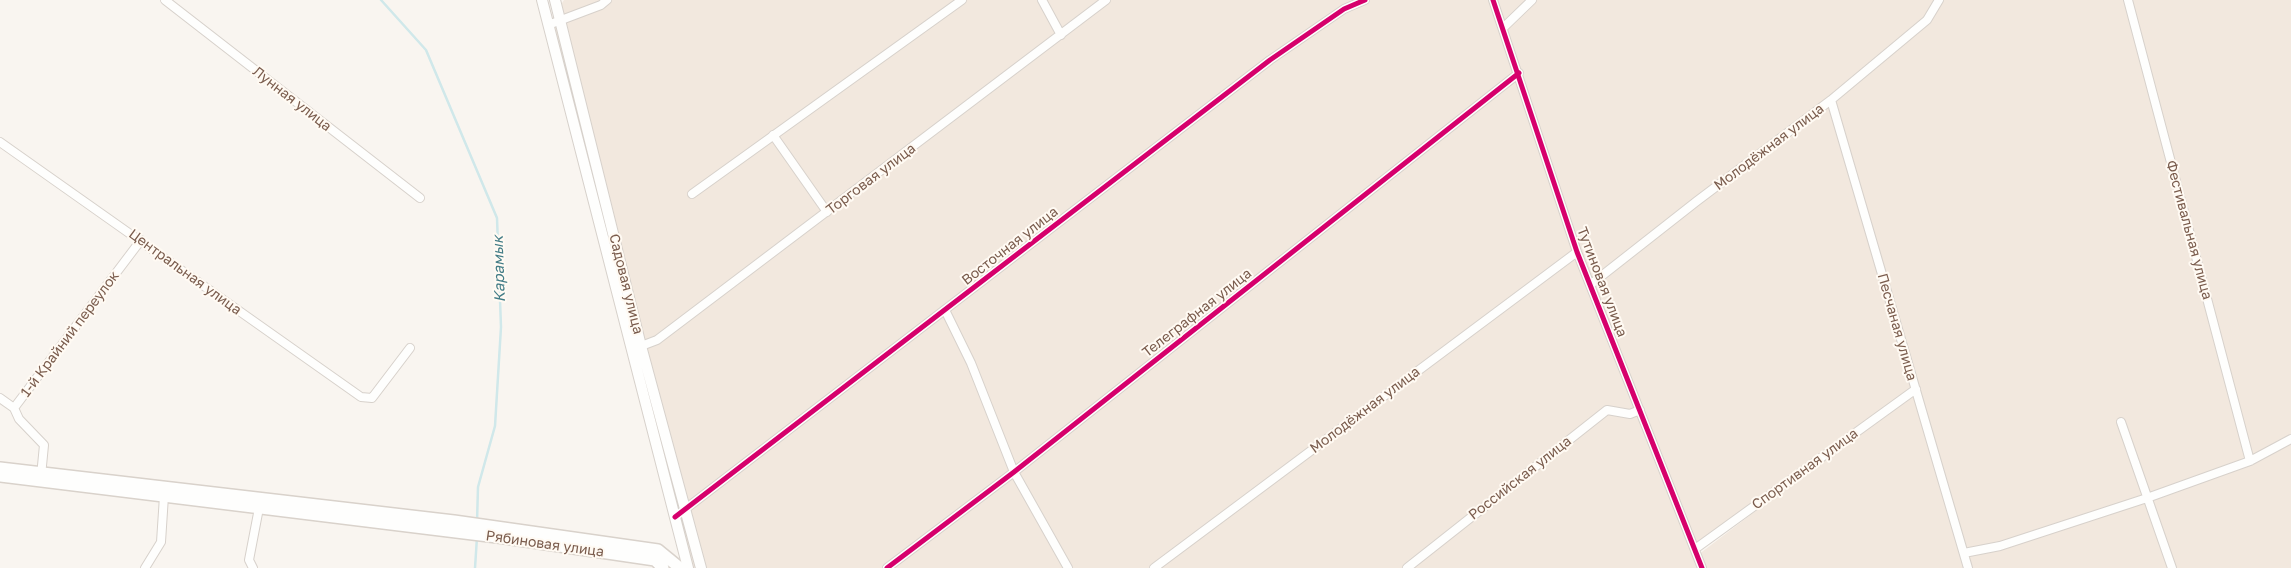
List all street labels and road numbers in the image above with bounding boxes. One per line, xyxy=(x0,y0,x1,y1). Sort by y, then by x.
street label: Лунная улица xyxy=(249,63,335,135)
street label: Молодёжная улица xyxy=(1711,100,1827,194)
street label: Торговая улица xyxy=(823,140,919,218)
street label: Фестивальная улица xyxy=(2162,159,2216,301)
street label: Восточная улица xyxy=(959,203,1061,289)
street label: Центральная улица xyxy=(125,225,245,319)
street label: Тутиновая улица xyxy=(1573,225,1631,339)
street label: Садовая улица xyxy=(605,232,647,336)
street label: Телеграфная улица xyxy=(1139,265,1255,361)
street label: 1-й Крайний переулок xyxy=(17,268,123,400)
street label: Песчаная улица xyxy=(1874,271,1920,383)
street label: Молодёжная улица xyxy=(1307,363,1423,457)
street label: Спортивная улица xyxy=(1749,425,1861,513)
street label: Российская улица xyxy=(1465,433,1575,523)
street label: Рябиновая улица xyxy=(485,527,605,561)

